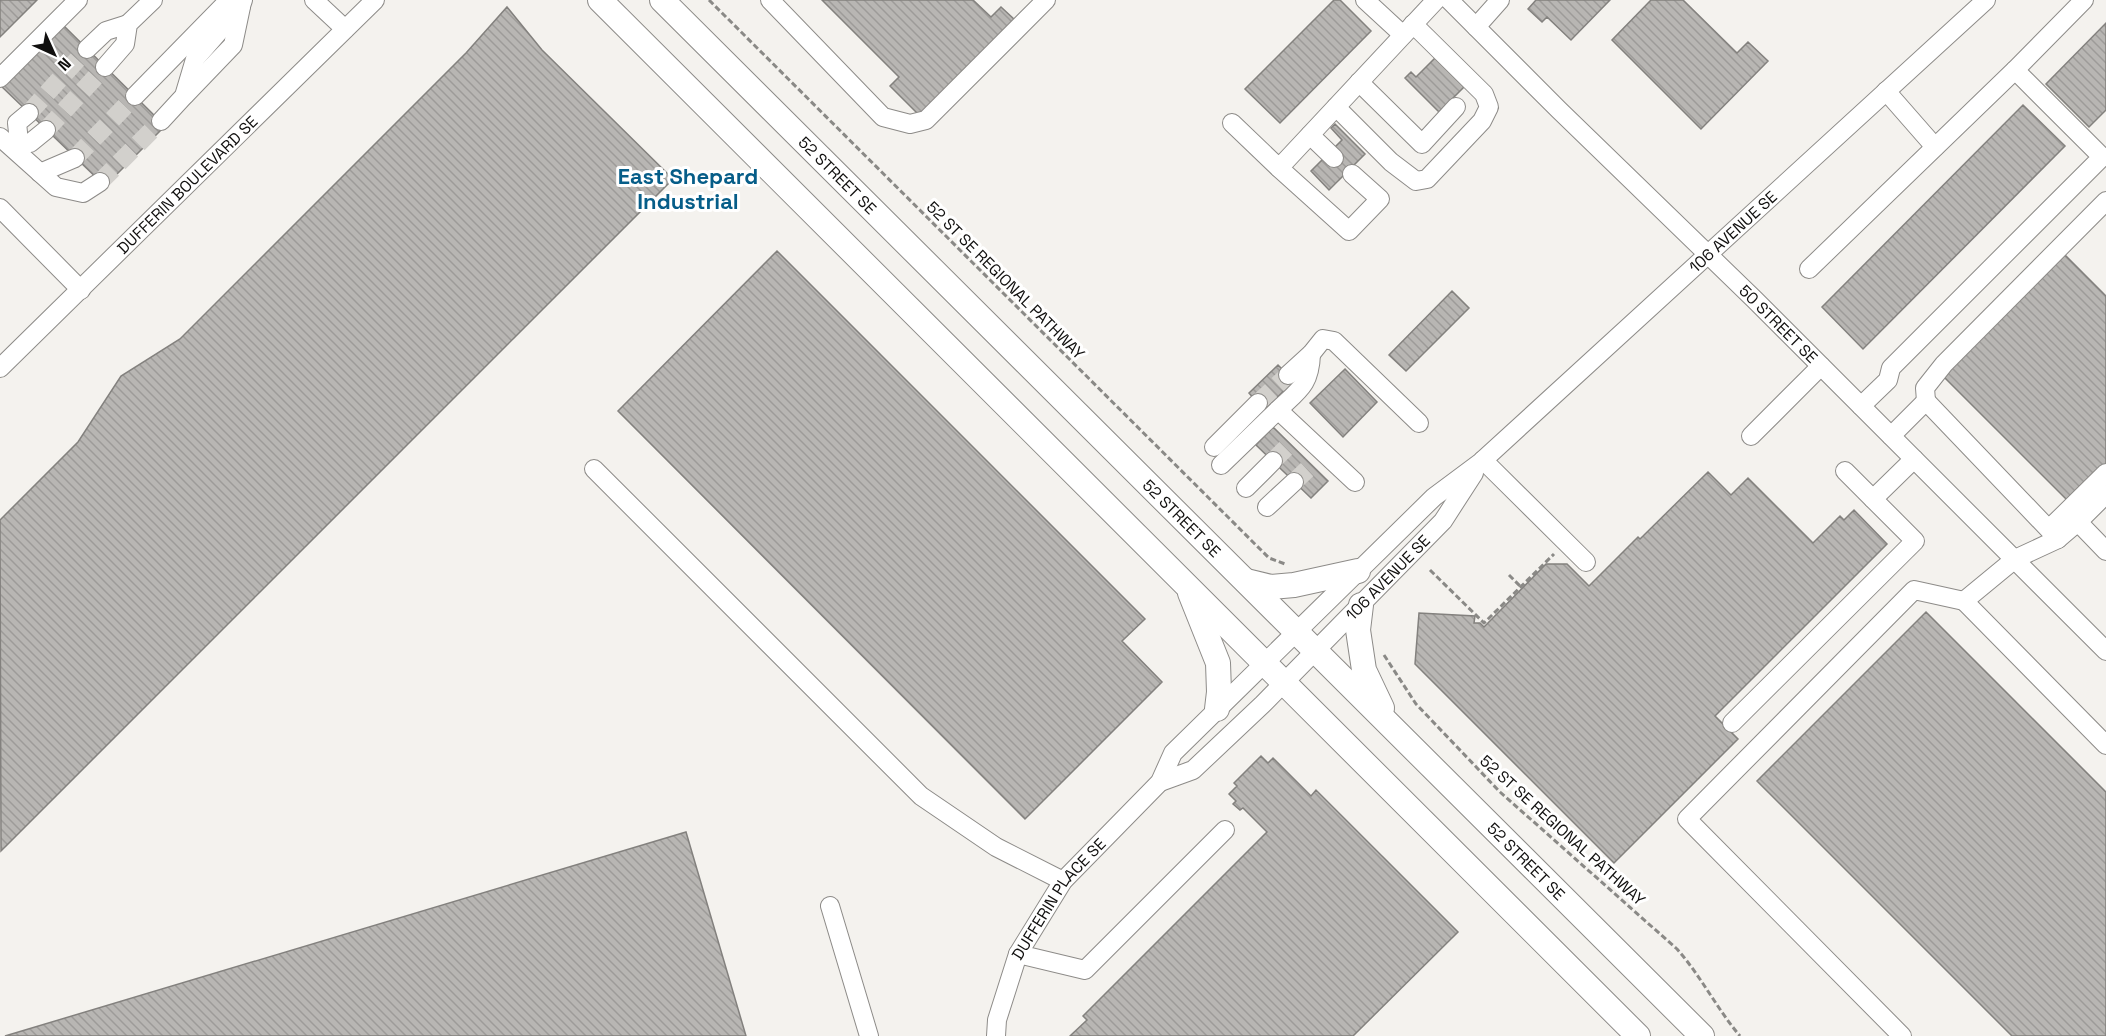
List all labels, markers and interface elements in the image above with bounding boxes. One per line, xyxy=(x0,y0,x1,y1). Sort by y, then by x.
north arrow xyxy=(24,24,84,84)
text: N xyxy=(53,53,75,75)
street label: DUFFERIN BOULEVARD SE xyxy=(113,111,262,258)
street label: 52 STREET SE xyxy=(794,132,881,219)
district label: East Shepard Industrial xyxy=(618,162,758,215)
street label: 106 AVENUE SE xyxy=(1685,186,1782,278)
street label: 52 ST SE REGIONAL PATHWAY xyxy=(922,197,1089,364)
street label: 50 STREET SE xyxy=(1734,280,1822,368)
street label: 52 STREET SE xyxy=(1138,475,1225,562)
street label: 106 AVENUE SE xyxy=(1341,530,1435,625)
street label: 52 ST SE REGIONAL PATHWAY xyxy=(1476,750,1650,910)
street label: 52 STREET SE xyxy=(1482,818,1570,905)
street label: DUFFERIN PLACE SE xyxy=(1007,834,1110,964)

